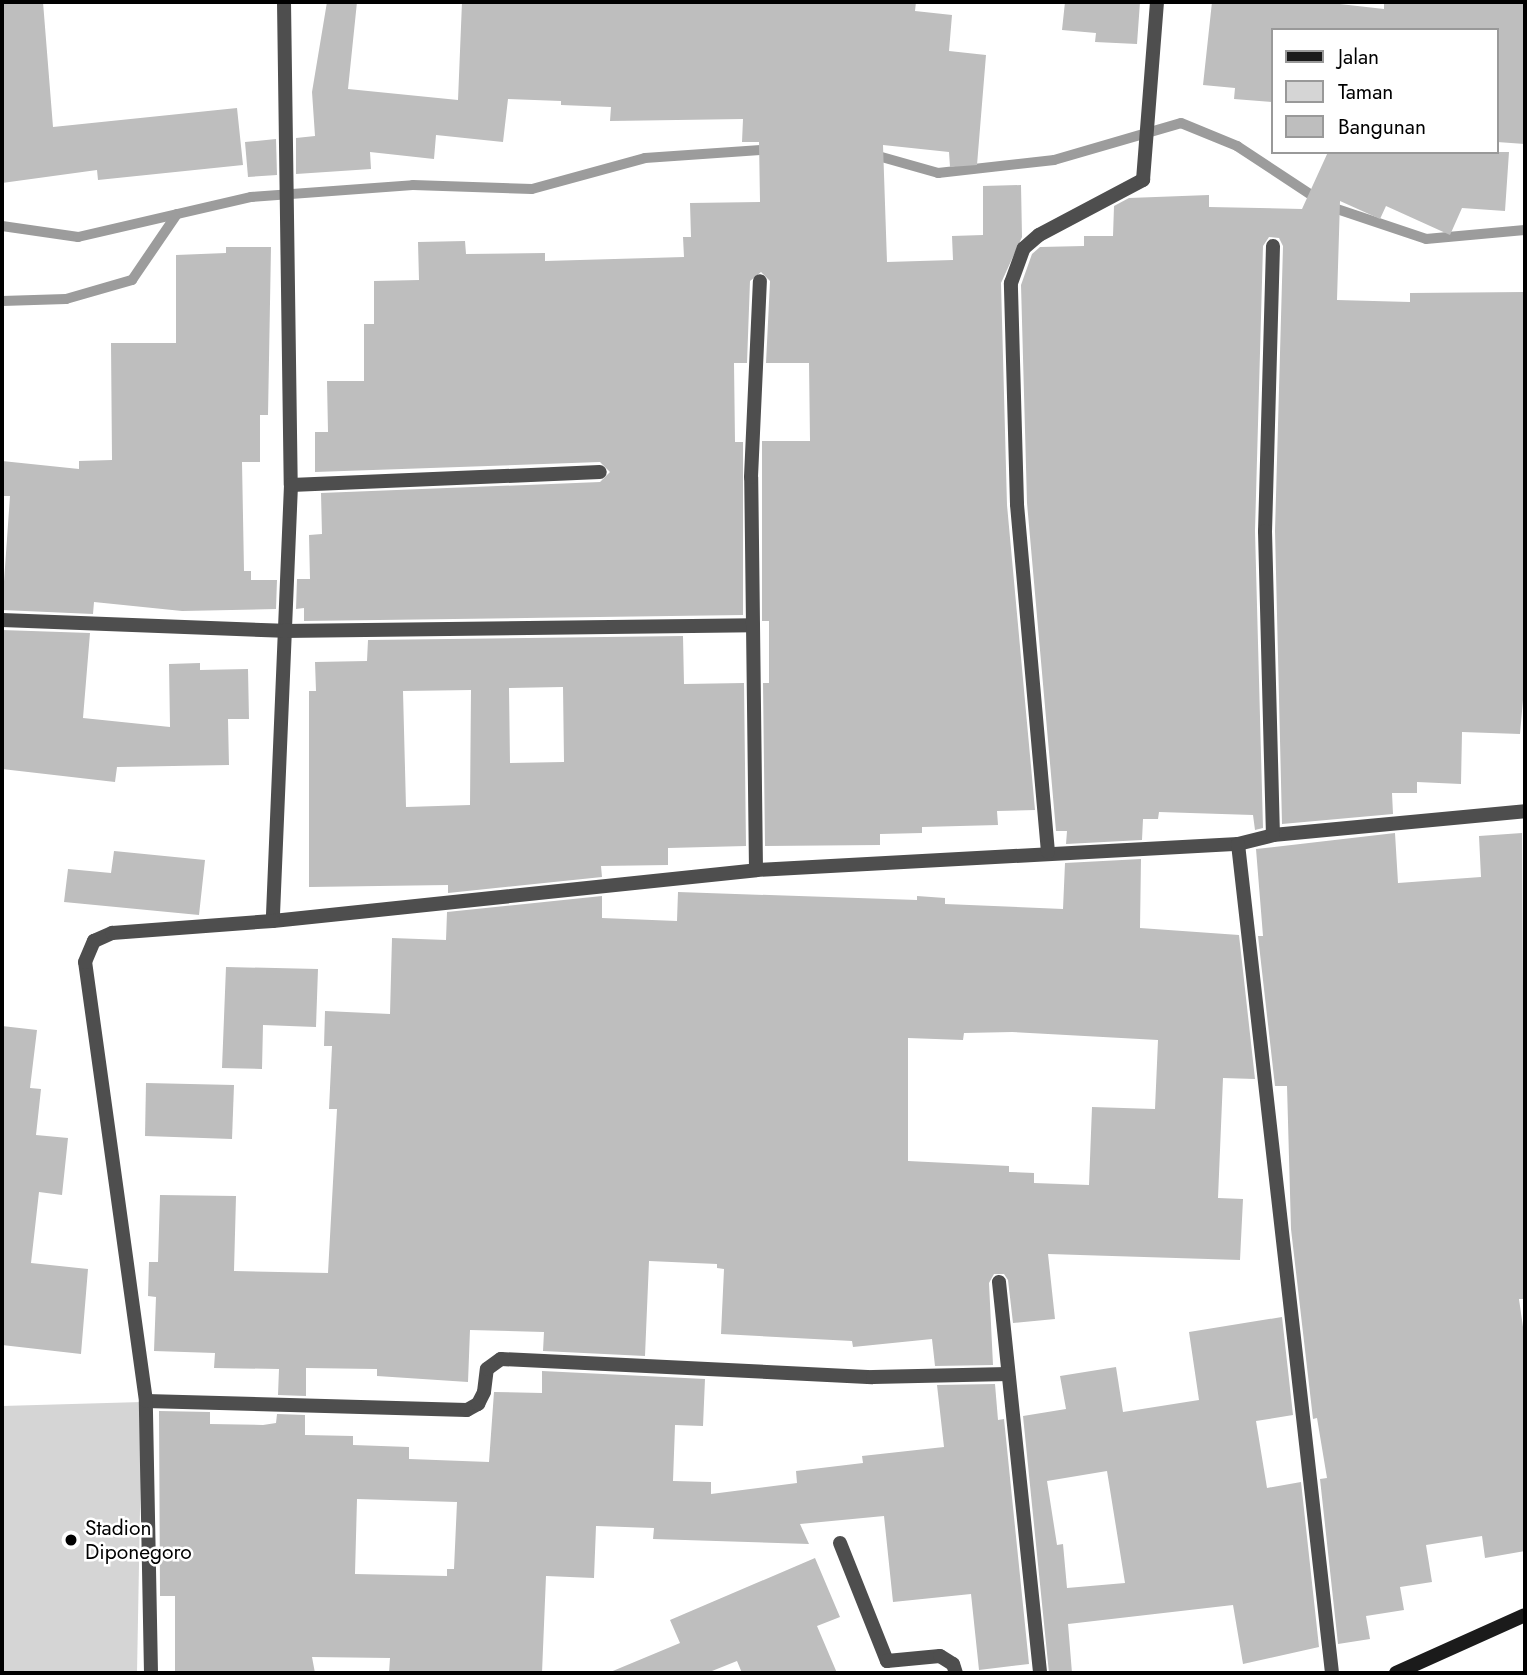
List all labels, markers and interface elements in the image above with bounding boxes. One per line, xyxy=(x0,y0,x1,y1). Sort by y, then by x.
legend xyxy=(1272,28,1499,154)
text: Jalan xyxy=(1338,42,1379,72)
text: Taman xyxy=(1338,77,1393,107)
text: Bangunan xyxy=(1338,112,1426,142)
place label: Stadion Diponegoro xyxy=(85,1515,192,1565)
marker: Stadion Diponegoro xyxy=(63,1532,79,1548)

